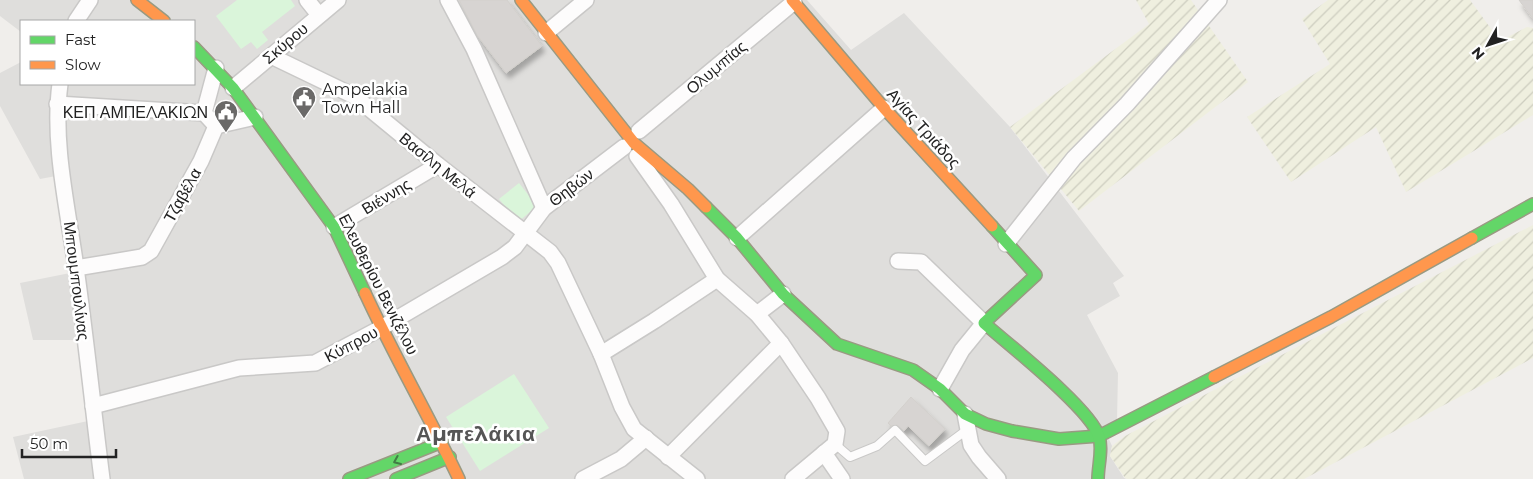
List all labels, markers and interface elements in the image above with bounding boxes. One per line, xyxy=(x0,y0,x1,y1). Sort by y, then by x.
street label: Σκύρου xyxy=(259,19,312,68)
legend xyxy=(20,20,195,85)
north arrow xyxy=(1463,20,1513,70)
text: Fast xyxy=(65,30,96,49)
street label: Ολυμπίας xyxy=(682,37,751,98)
text: N xyxy=(1468,43,1489,63)
text: Slow xyxy=(65,55,101,74)
place label: Ampelakia Town Hall xyxy=(322,80,408,117)
public building icon: Ampelakia Town Hall xyxy=(291,85,317,119)
street label: Αγίας Τριάδος xyxy=(883,85,964,172)
public building icon: ΚΕΠ ΑΜΠΕΛΑΚΙΩΝ xyxy=(213,99,239,133)
place label: ΚΕΠ ΑΜΠΕΛΑΚΙΩΝ xyxy=(63,103,208,122)
street label: Βασίλη Μελά xyxy=(395,129,480,202)
street label: Θηβών xyxy=(545,164,597,210)
street label: Τζαβέλα xyxy=(160,165,205,226)
street label: Βιέννης xyxy=(358,174,415,218)
street label: Ελευθερίου Βενιζέλου xyxy=(335,211,422,358)
street label: Μπουμπουλίνας xyxy=(60,220,93,342)
street label: Κύπρου xyxy=(321,323,381,366)
district label: Αμπελάκια xyxy=(416,421,536,446)
scale bar xyxy=(22,426,116,458)
text: 50 m xyxy=(30,434,68,453)
one-way arrow xyxy=(393,454,402,465)

